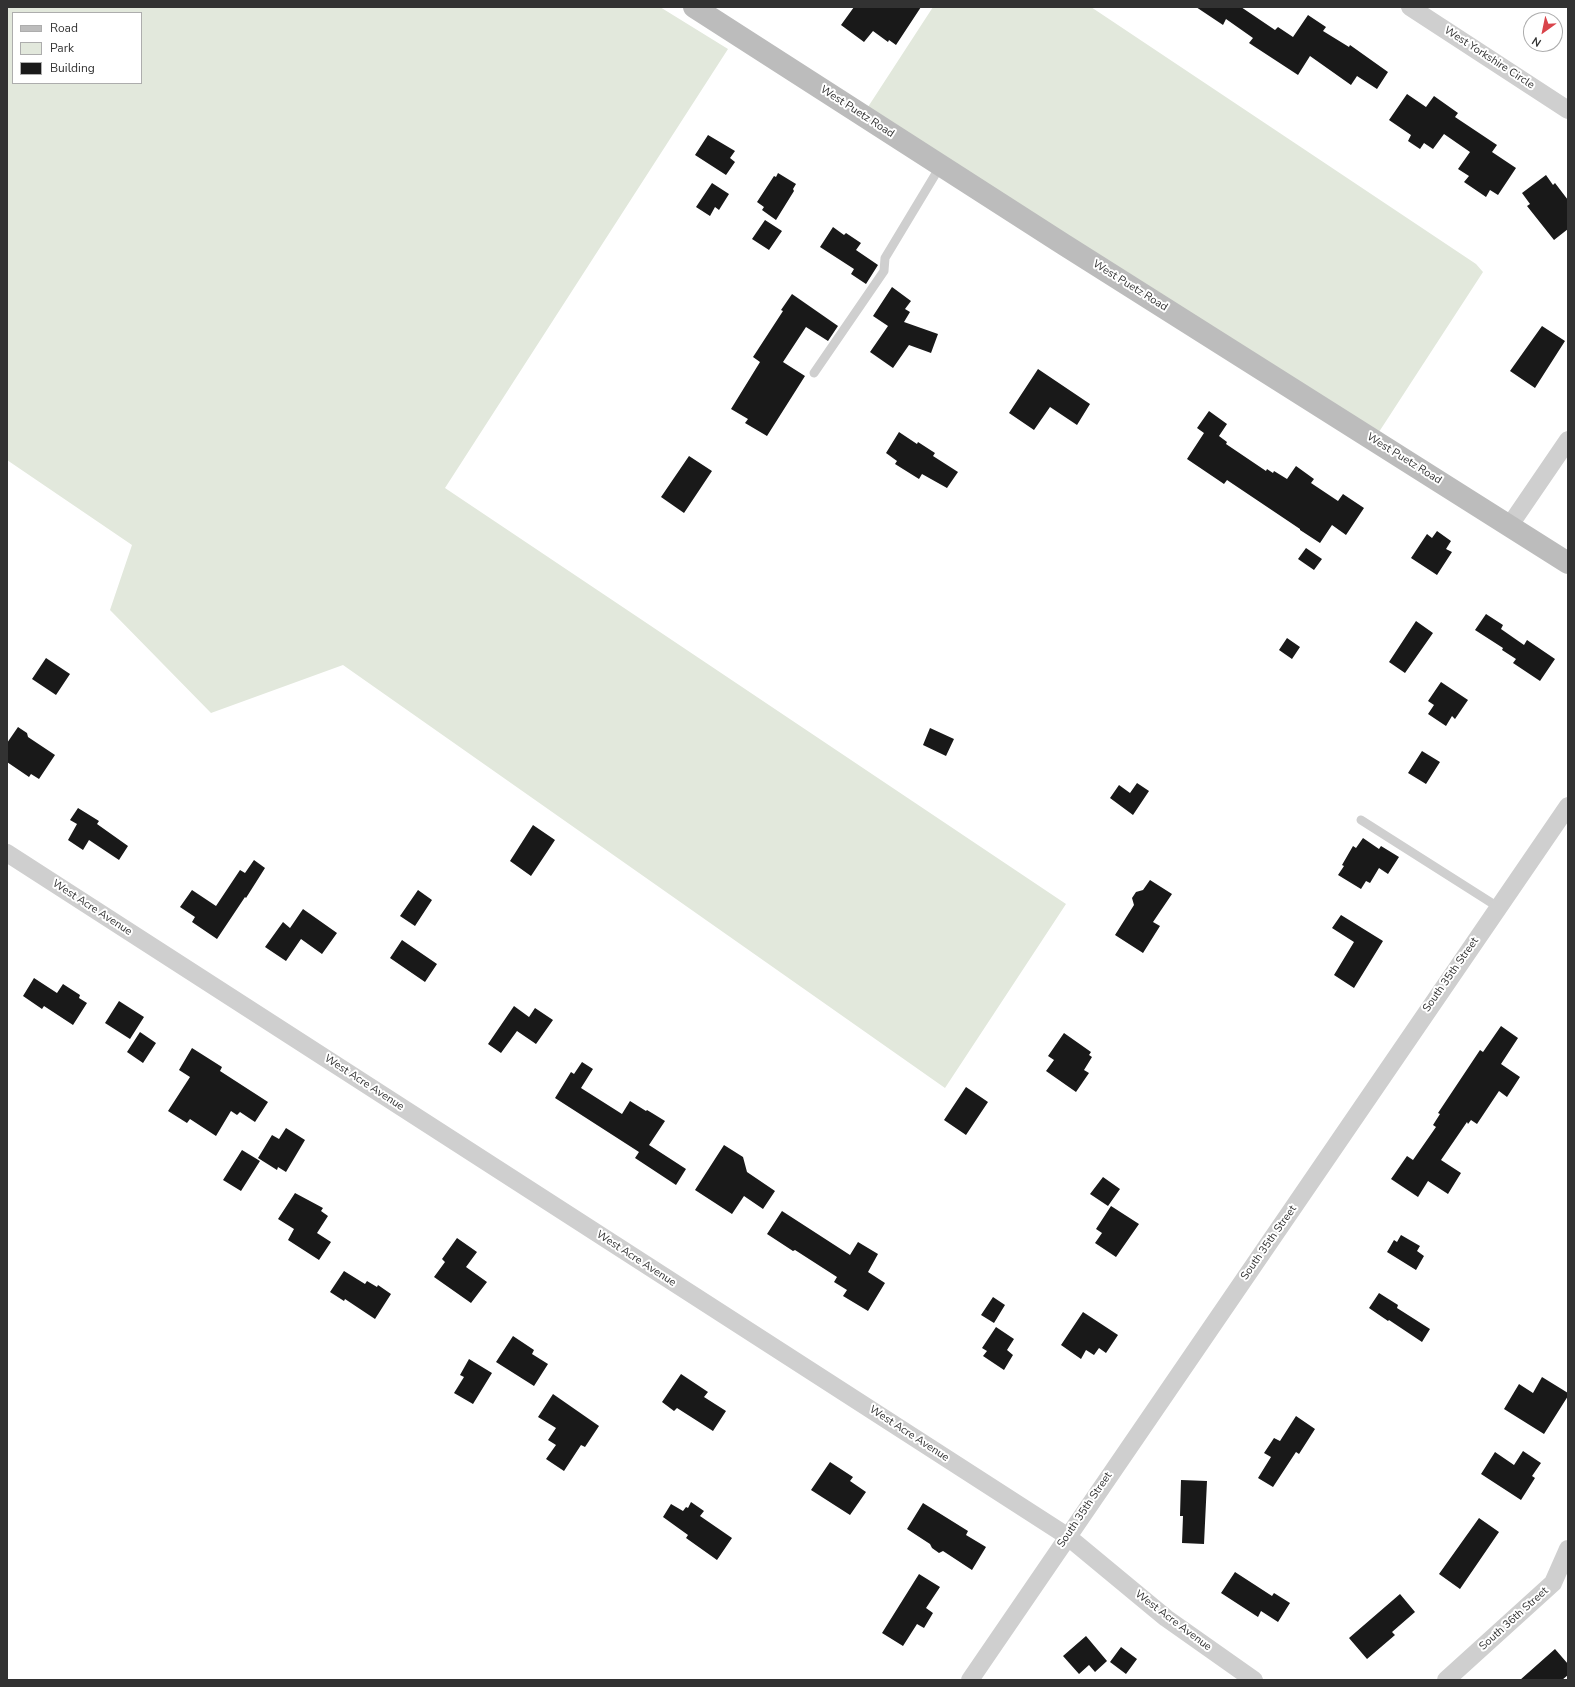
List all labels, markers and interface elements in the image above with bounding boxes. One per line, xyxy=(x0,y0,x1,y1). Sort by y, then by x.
legend xyxy=(12,12,142,84)
north arrow xyxy=(1523,12,1563,52)
text: Road xyxy=(50,20,78,36)
street label: West Yorkshire Circle xyxy=(1441,24,1537,92)
text: N xyxy=(1529,33,1544,50)
text: Park xyxy=(50,40,74,56)
text: Building xyxy=(50,60,95,76)
street label: West Puetz Road xyxy=(818,83,896,141)
street label: West Puetz Road xyxy=(1090,258,1170,314)
street label: West Puetz Road xyxy=(1364,431,1444,487)
street label: West Acre Avenue xyxy=(50,877,134,939)
street label: South 35th Street xyxy=(1420,935,1482,1015)
street label: West Acre Avenue xyxy=(322,1052,406,1114)
street label: South 35th Street xyxy=(1238,1203,1300,1283)
street label: West Acre Avenue xyxy=(594,1228,678,1290)
street label: West Acre Avenue xyxy=(867,1403,951,1465)
street label: South 35th Street xyxy=(1055,1470,1115,1550)
street label: South 36th Street xyxy=(1477,1585,1551,1653)
street label: West Acre Avenue xyxy=(1132,1588,1214,1654)

